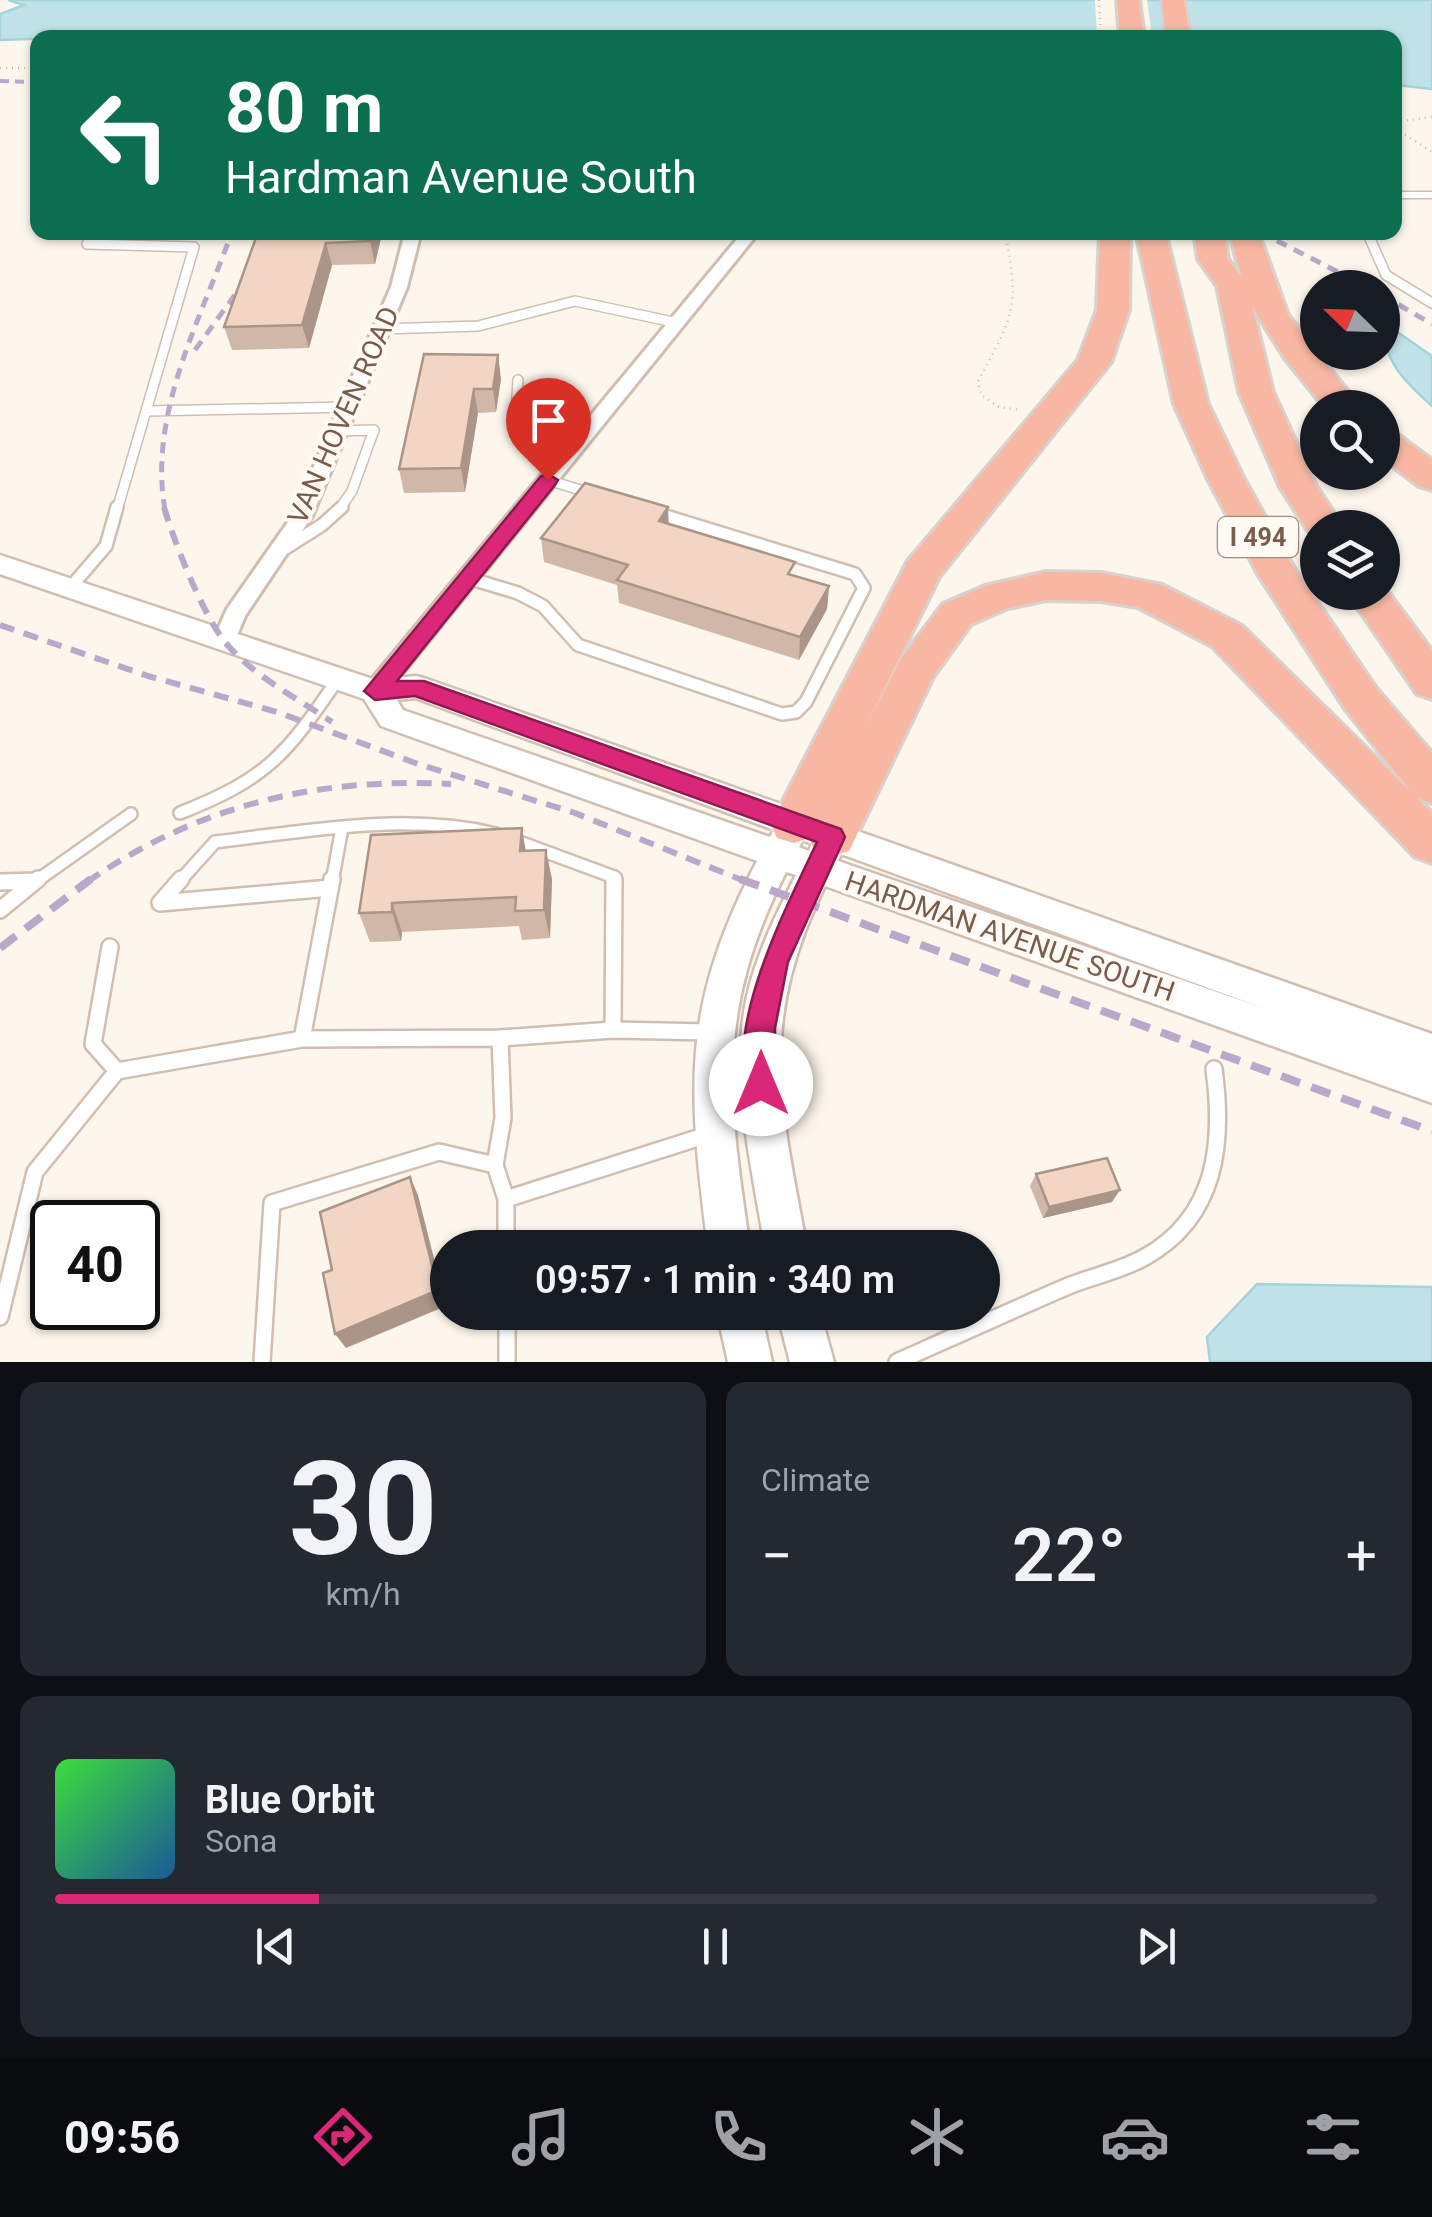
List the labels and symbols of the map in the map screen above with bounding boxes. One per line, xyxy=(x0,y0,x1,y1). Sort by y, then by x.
north arrow xyxy=(1300,270,1400,370)
street label: VAN HOVEN ROAD xyxy=(281,301,406,529)
pin xyxy=(506,378,591,481)
road number: I 494 xyxy=(1218,517,1298,557)
street label: HARDMAN AVENUE SOUTH xyxy=(841,864,1179,1008)
position arrow xyxy=(709,1032,813,1136)
speed limit sign: 40 xyxy=(30,1200,160,1330)

